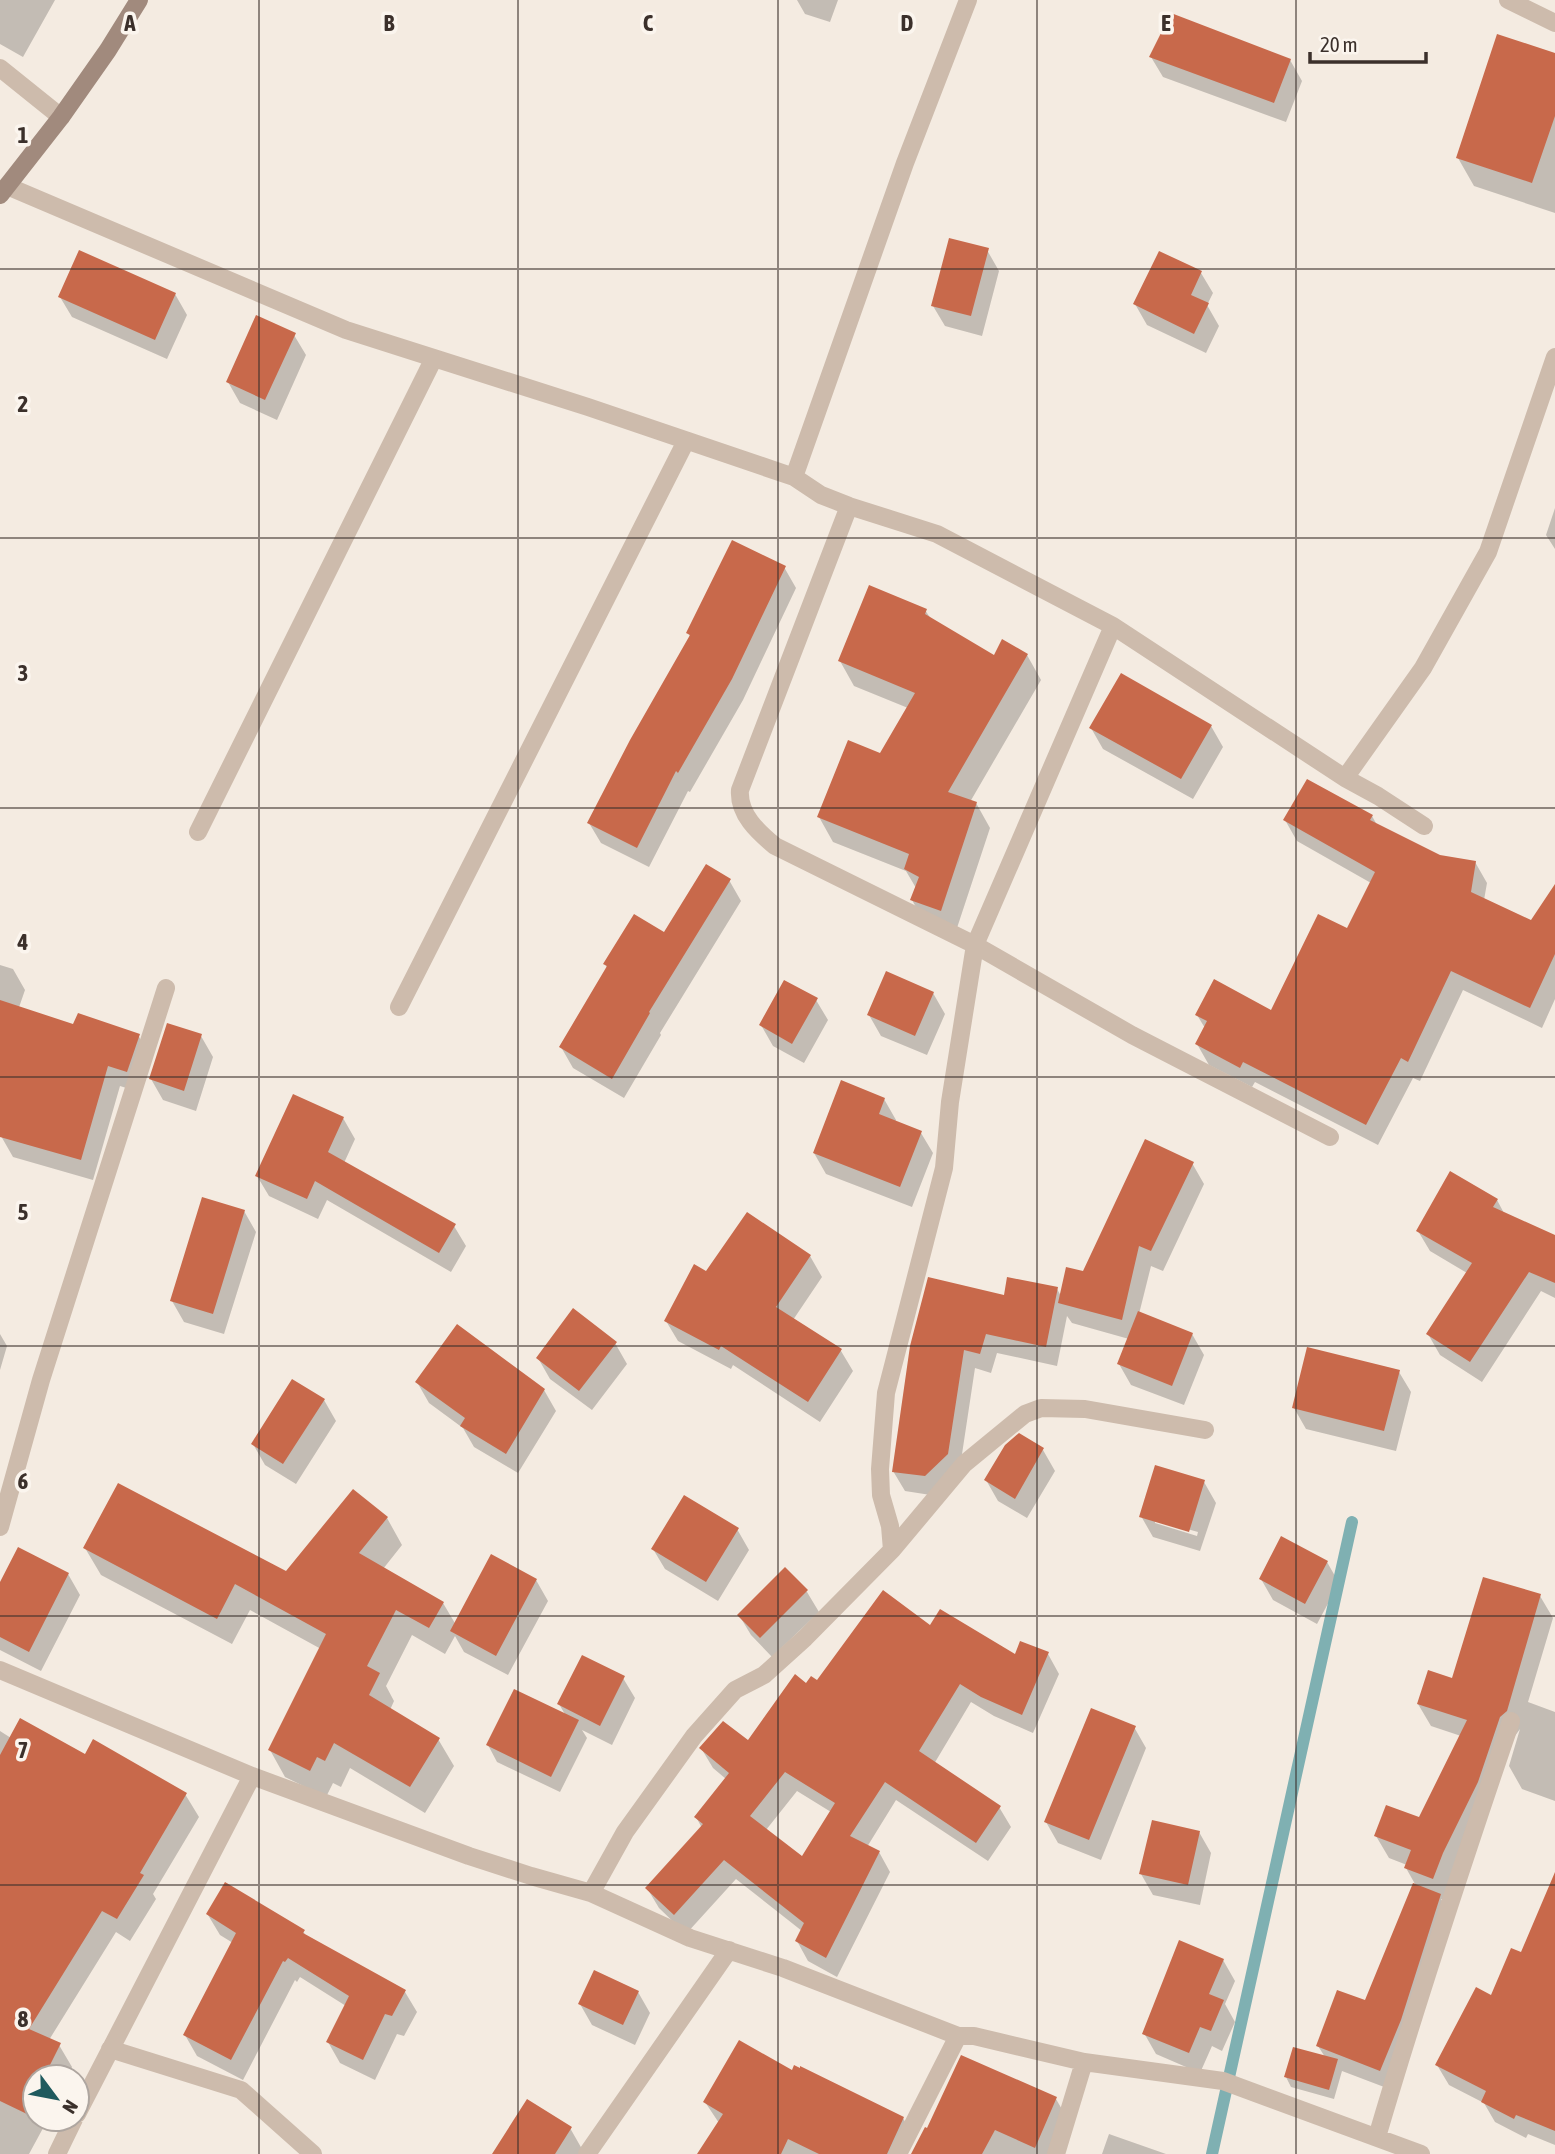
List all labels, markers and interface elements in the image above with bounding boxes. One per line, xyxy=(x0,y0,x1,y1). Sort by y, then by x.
text: A xyxy=(123,10,136,36)
text: B xyxy=(384,10,395,36)
text: C xyxy=(643,10,654,36)
text: D xyxy=(901,10,914,36)
text: E xyxy=(1161,10,1171,36)
scale bar xyxy=(1310,21,1426,65)
text: 20 m xyxy=(1320,32,1358,56)
text: 1 xyxy=(18,122,29,148)
text: 2 xyxy=(18,391,28,417)
text: 3 xyxy=(18,660,28,686)
text: 4 xyxy=(17,929,29,955)
text: 5 xyxy=(18,1199,29,1225)
text: 6 xyxy=(18,1468,29,1494)
text: 7 xyxy=(18,1737,28,1763)
text: 8 xyxy=(18,2006,29,2032)
north arrow xyxy=(21,2063,91,2133)
text: N xyxy=(58,2096,83,2118)

